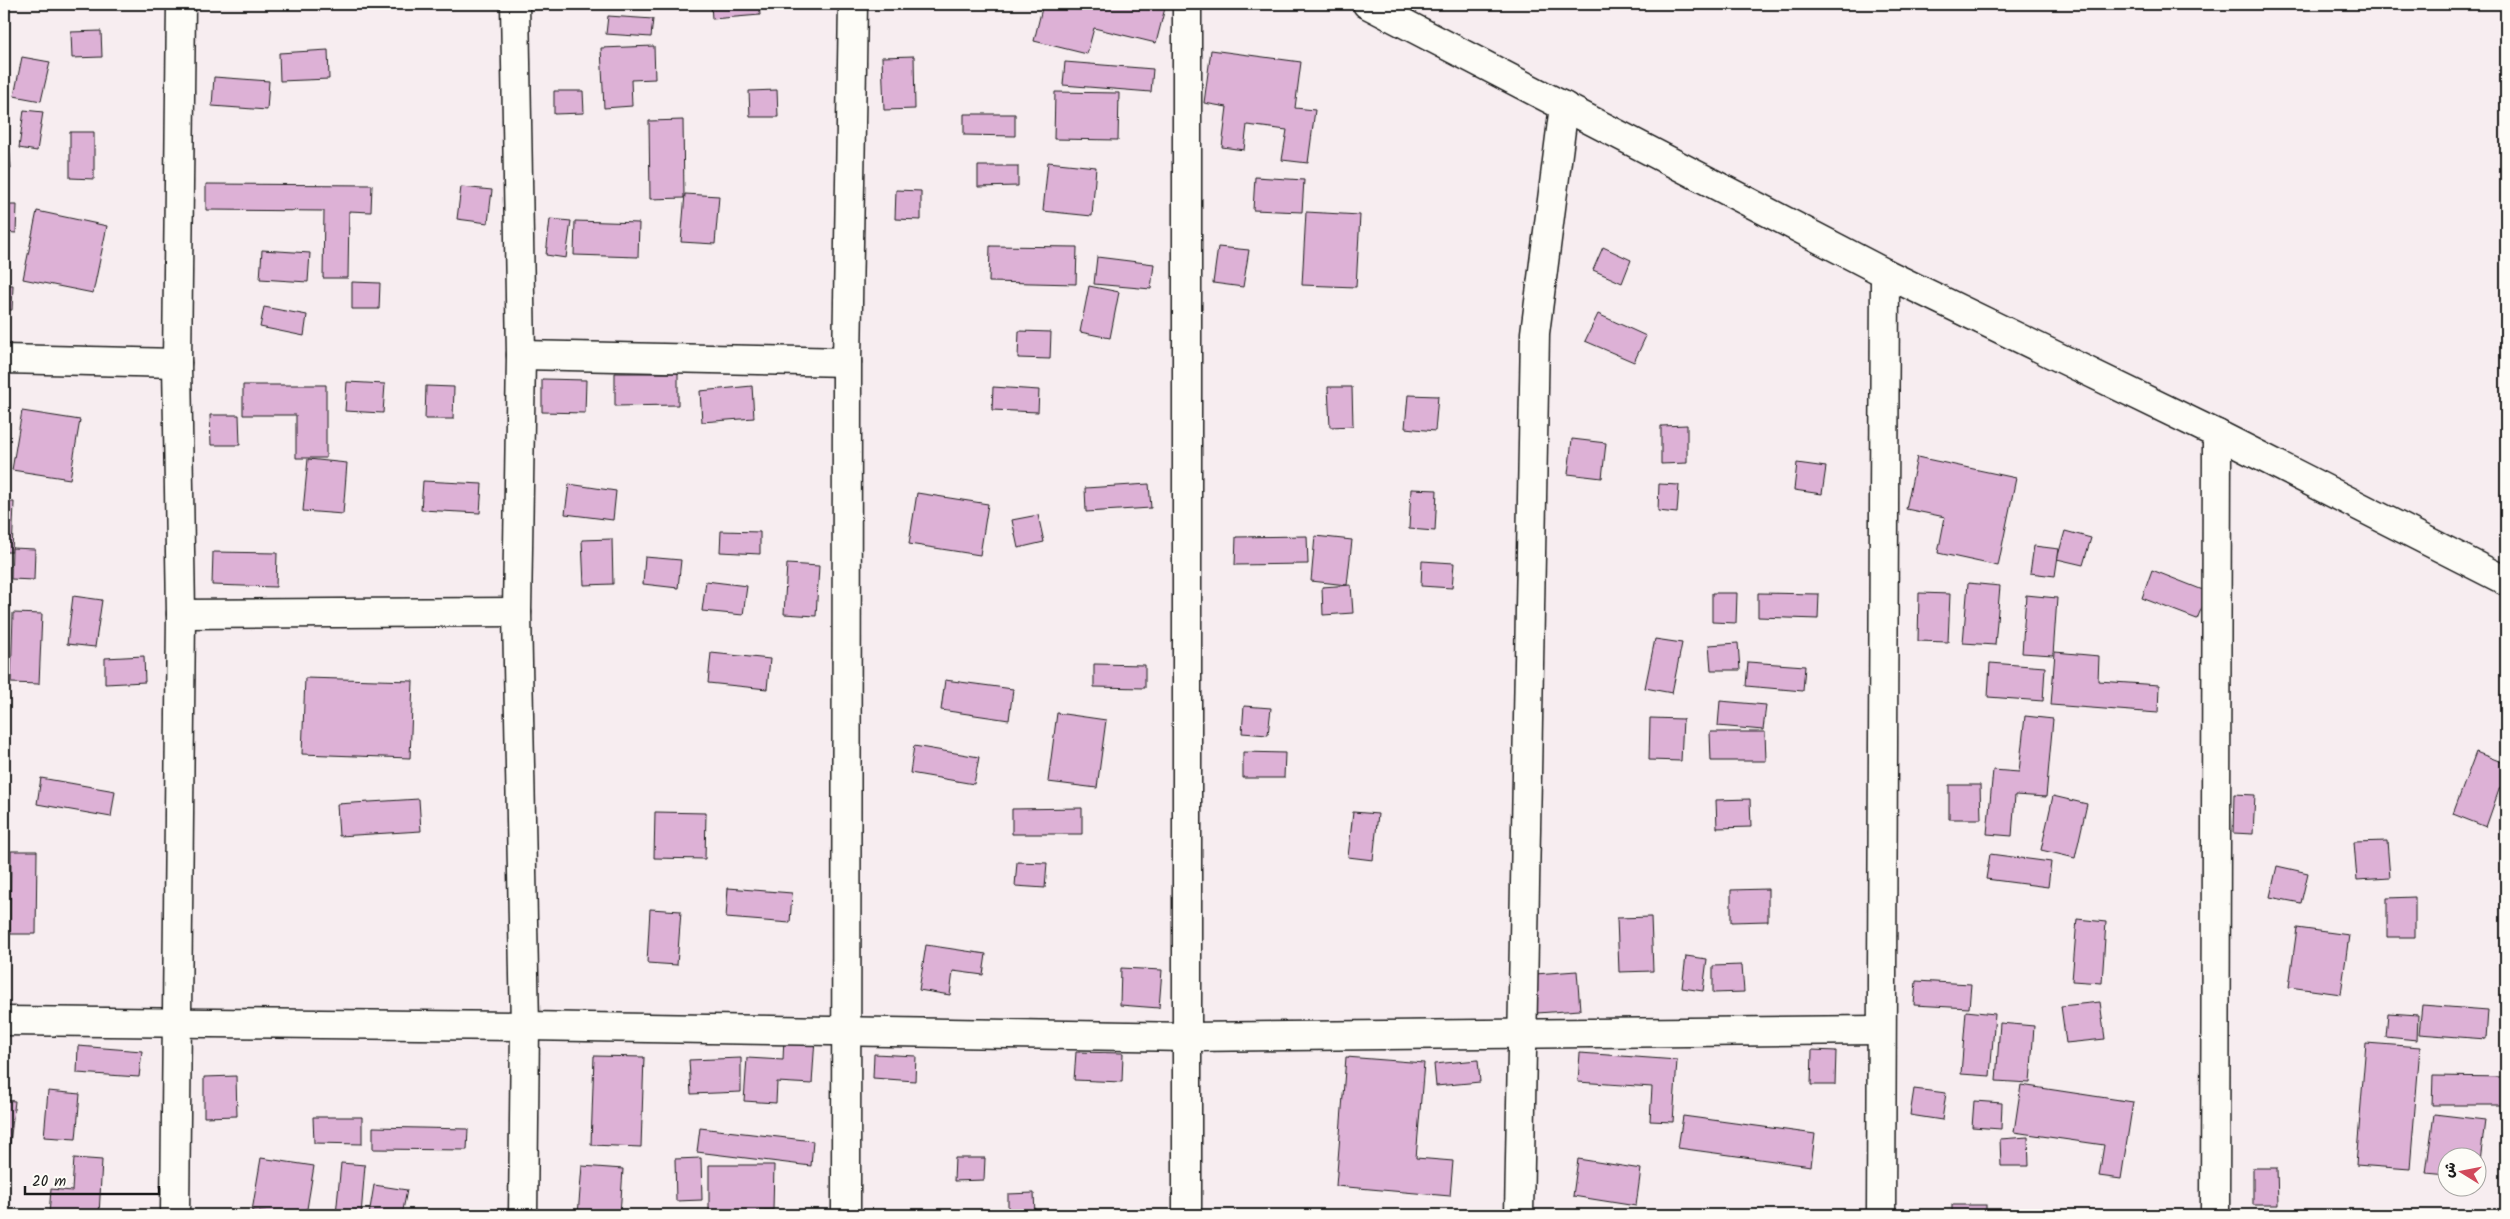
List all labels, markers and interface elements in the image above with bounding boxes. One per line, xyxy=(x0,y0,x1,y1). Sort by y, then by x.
north arrow xyxy=(2438,1146,2488,1196)
text: ش xyxy=(2438,1160,2462,1179)
scale bar xyxy=(25,1164,159,1196)
text: 20 m xyxy=(32,1170,66,1194)

